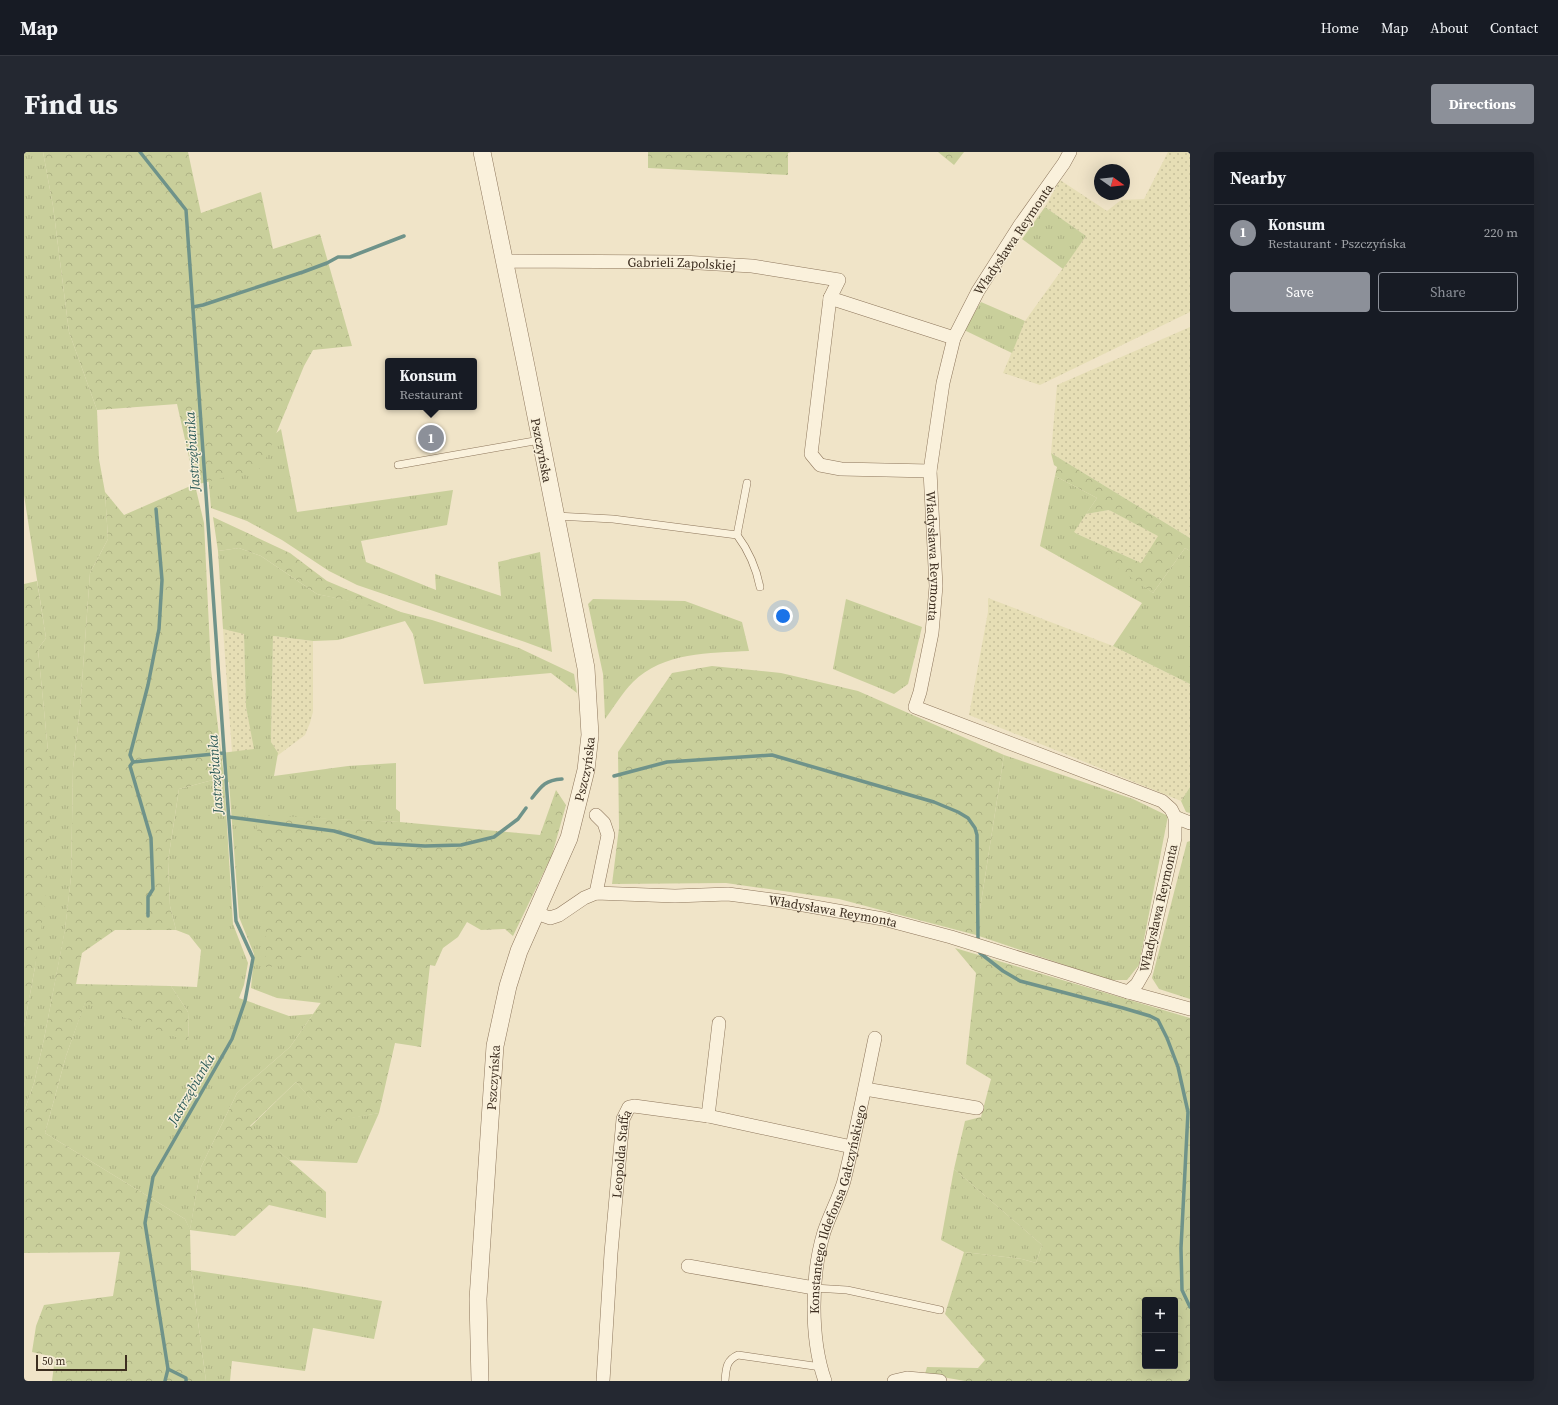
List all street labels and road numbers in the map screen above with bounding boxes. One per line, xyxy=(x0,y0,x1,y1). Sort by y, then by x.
street label: Władysława Reymonta xyxy=(970,180,1057,298)
street label: Gabrieli Zapolskiej xyxy=(627,254,736,274)
street label: Pszczyńska xyxy=(527,416,556,484)
street label: Władysława Reymonta xyxy=(922,490,944,622)
street label: Pszczyńska xyxy=(570,736,599,803)
street label: Władysława Reymonta xyxy=(1136,842,1182,974)
street label: Władysława Reymonta xyxy=(767,891,900,932)
street label: Pszczyńska xyxy=(483,1044,504,1111)
street label: Konstantego Ildefonsa Gałczyńskiego xyxy=(806,1103,870,1314)
street label: Leopolda Staffa xyxy=(608,1106,636,1199)

